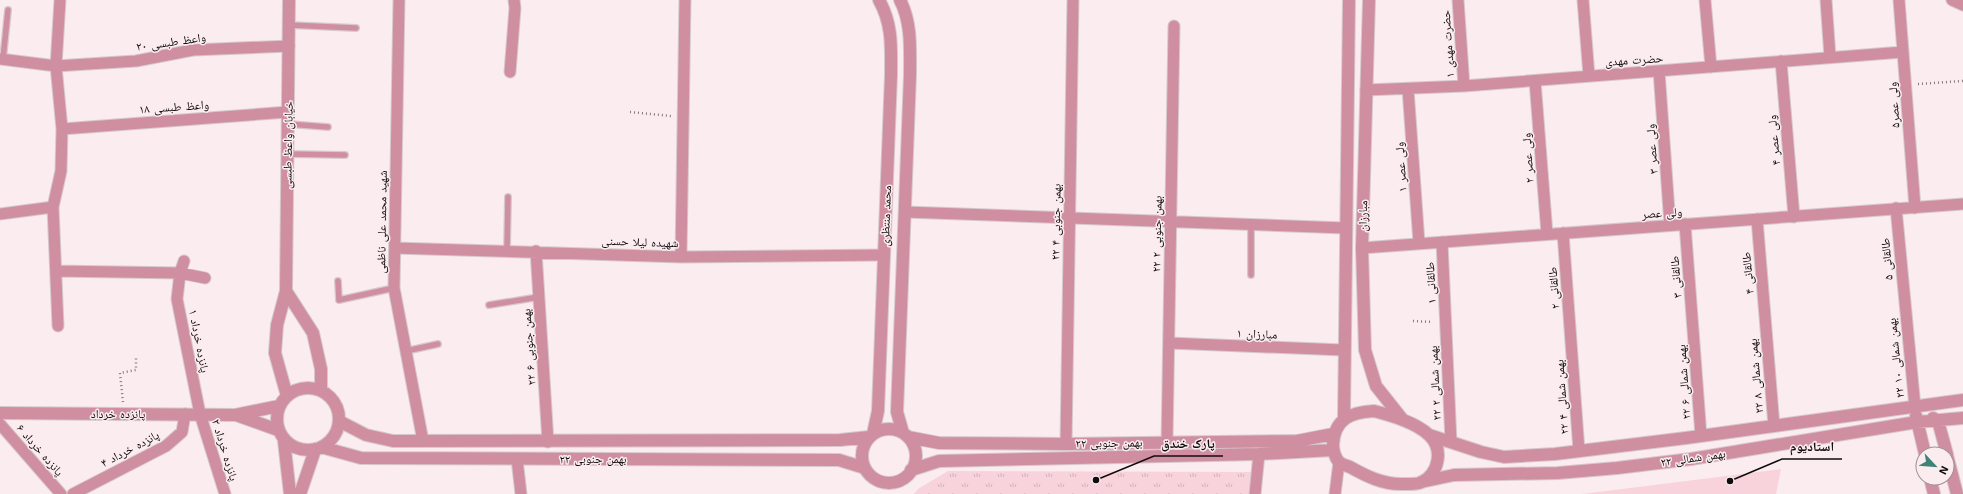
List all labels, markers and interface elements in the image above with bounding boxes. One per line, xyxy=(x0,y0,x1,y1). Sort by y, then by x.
street label: حضرت مهدی ۱ xyxy=(1439,9,1457,78)
street label: واعظ طبسی ۲۰ xyxy=(135,30,207,54)
street label: حضرت مهدی xyxy=(1604,51,1664,69)
street label: ولی عصر۵ xyxy=(1885,81,1903,129)
street label: واعظ طبسی ۱۸ xyxy=(138,98,210,117)
street label: خیابان واعظ طبسی xyxy=(280,101,296,189)
street label: ولی عصر ۴ xyxy=(1765,114,1783,166)
street label: ولی عصر ۳ xyxy=(1643,123,1661,175)
street label: ولی عصر ۲ xyxy=(1519,132,1537,184)
street label: ولی عصر ۱ xyxy=(1392,141,1410,193)
street label: شهید محمد علی ناظمی xyxy=(374,170,390,274)
street label: ۲۲ بهمن جنوبی ۴ xyxy=(1048,184,1064,260)
street label: محمد منتظری xyxy=(878,185,894,247)
street label: ۲۲ بهمن جنوبی ۲ xyxy=(1149,196,1165,272)
street label: مبارزان xyxy=(1356,200,1371,232)
street label: ولی عصر xyxy=(1640,205,1683,221)
street label: شهیده لیلا حسنی xyxy=(601,234,679,251)
street label: طالقانی ۵ xyxy=(1878,237,1896,281)
street label: طالقانی ۴ xyxy=(1739,251,1757,295)
street label: طالقانی ۳ xyxy=(1668,255,1684,299)
street label: طالقانی ۱ xyxy=(1423,261,1439,304)
street label: طالقانی ۲ xyxy=(1546,266,1562,310)
street label: پانزده خرداد ۱ xyxy=(186,308,212,374)
street label: ۲۲ بهمن جنوبی ۶ xyxy=(519,308,539,386)
street label: ۲۲ بهمن شمالی ۱۰ xyxy=(1885,317,1908,399)
street label: مبارزان ۱ xyxy=(1236,326,1278,342)
street label: ۲۲ بهمن شمالی ۸ xyxy=(1746,338,1767,414)
street label: ۲۲ بهمن شمالی ۶ xyxy=(1674,344,1694,420)
street label: ۲۲ بهمن شمالی ۲ xyxy=(1426,345,1444,421)
street label: ۲۲ بهمن شمالی ۴ xyxy=(1552,359,1572,435)
street label: پانزده خرداد xyxy=(91,407,146,421)
street label: پانزده خرداد ۲ xyxy=(209,417,241,483)
street label: پانزده خرداد ۶ xyxy=(14,421,67,479)
street label: پانزده خرداد ۴ xyxy=(98,428,162,470)
callout: پارک خندق xyxy=(1154,431,1223,456)
callout: استادیوم xyxy=(1782,434,1842,459)
street label: ۲۲ بهمن جنوبی xyxy=(1075,435,1143,451)
text: پارک خندق xyxy=(1161,436,1215,452)
text: استادیوم xyxy=(1790,439,1834,456)
north arrow xyxy=(1915,446,1955,486)
street label: ۲۲ بهمن شمالی xyxy=(1660,447,1726,470)
street label: ۲۲ بهمن جنوبی xyxy=(559,452,627,466)
text: N xyxy=(1936,464,1951,477)

